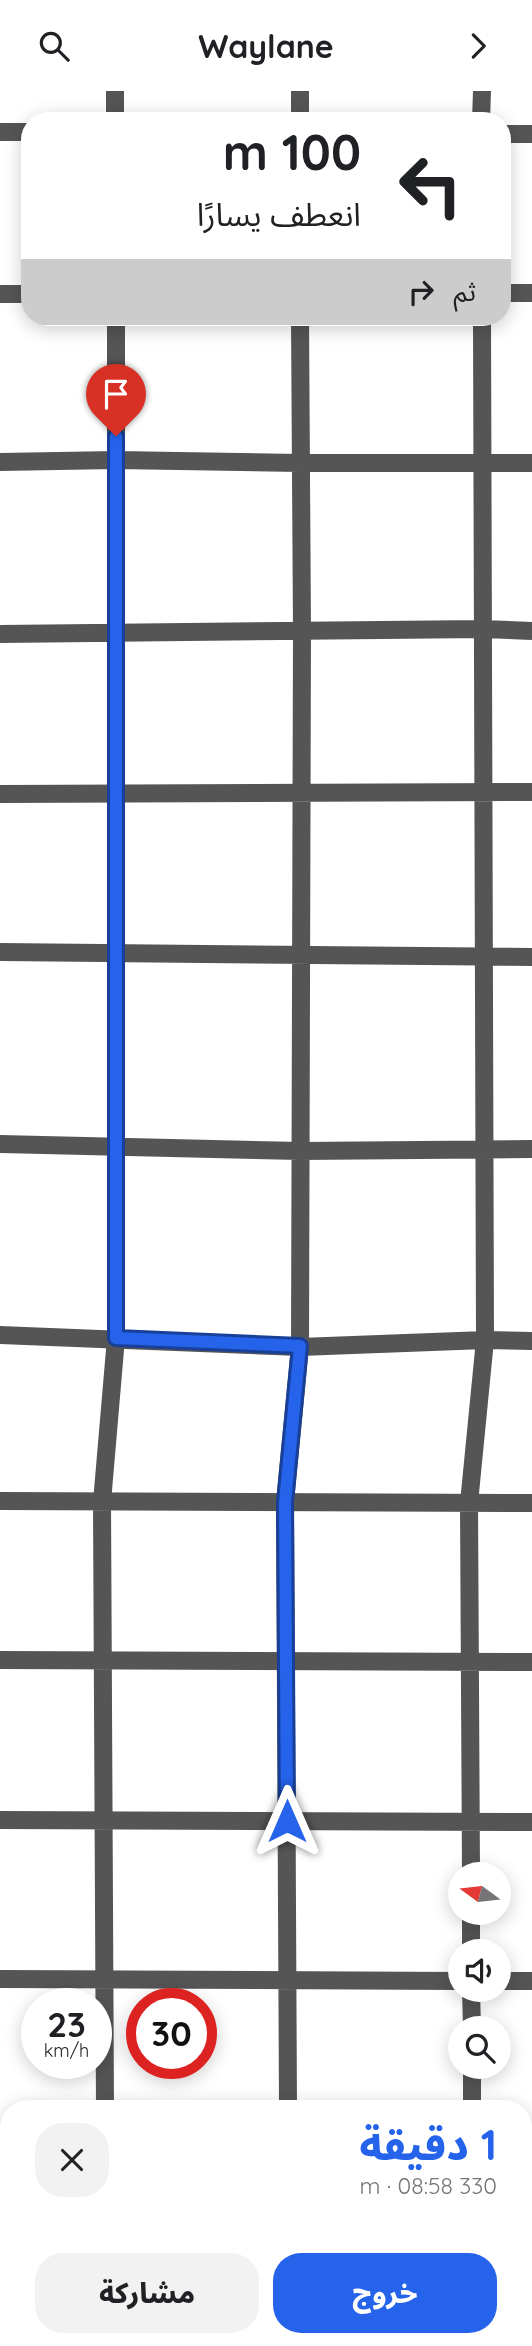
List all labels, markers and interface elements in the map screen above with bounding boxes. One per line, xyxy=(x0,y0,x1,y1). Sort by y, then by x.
text: Waylane xyxy=(198,26,334,66)
icon: search xyxy=(35,27,73,65)
icon: forward xyxy=(459,27,497,65)
text: 100 m xyxy=(223,121,361,182)
icon: left xyxy=(385,140,476,231)
text: انعطف يسارًا xyxy=(197,194,361,234)
icon: right xyxy=(402,273,440,311)
text: ثم xyxy=(454,275,476,308)
pin xyxy=(86,364,146,436)
icon: arrive xyxy=(97,375,135,413)
position arrow xyxy=(250,1784,324,1858)
north arrow xyxy=(448,1862,511,1925)
map controls xyxy=(448,1862,511,2079)
button: sound xyxy=(448,1939,511,2002)
speed limit sign: 30 xyxy=(126,1988,217,2079)
text: 23 xyxy=(47,2002,86,2046)
button: search xyxy=(448,2016,511,2079)
text: km/h xyxy=(44,2039,89,2062)
text: 1 دقيقة xyxy=(359,2118,497,2171)
button: close xyxy=(35,2123,109,2197)
text: 330 m · 08:58 xyxy=(360,2171,497,2200)
button: مشاركة xyxy=(35,2253,259,2333)
button: خروج xyxy=(273,2253,497,2333)

